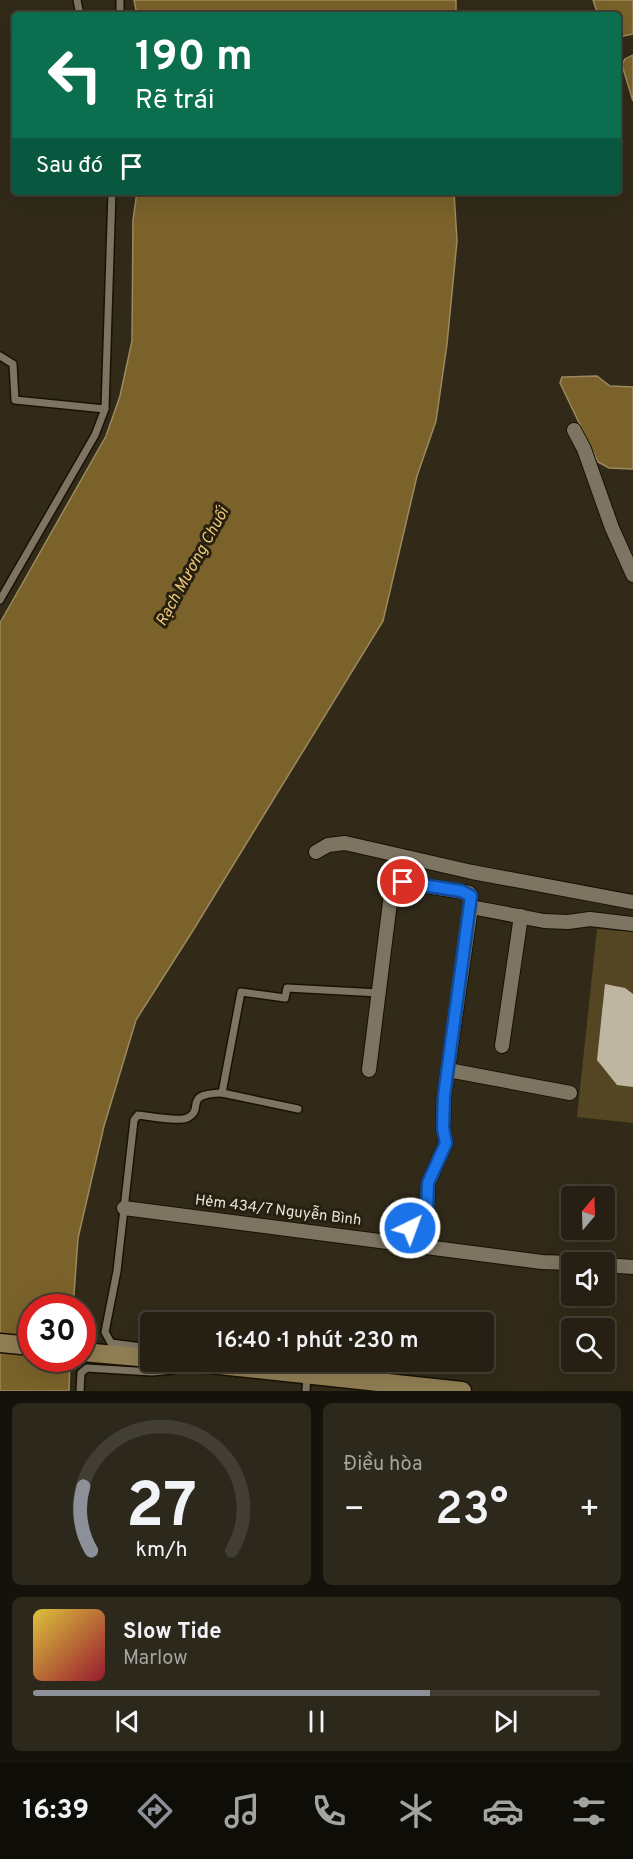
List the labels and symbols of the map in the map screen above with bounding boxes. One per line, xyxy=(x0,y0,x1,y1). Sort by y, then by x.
water label: Rạch Mương Chuối xyxy=(151,503,235,630)
pin xyxy=(377,856,428,907)
north arrow xyxy=(561,1186,615,1240)
street label: Hẻm 434/7 Nguyễn Bình xyxy=(194,1189,363,1231)
position arrow xyxy=(378,1196,442,1260)
speed limit sign: 30 xyxy=(18,1294,96,1372)

